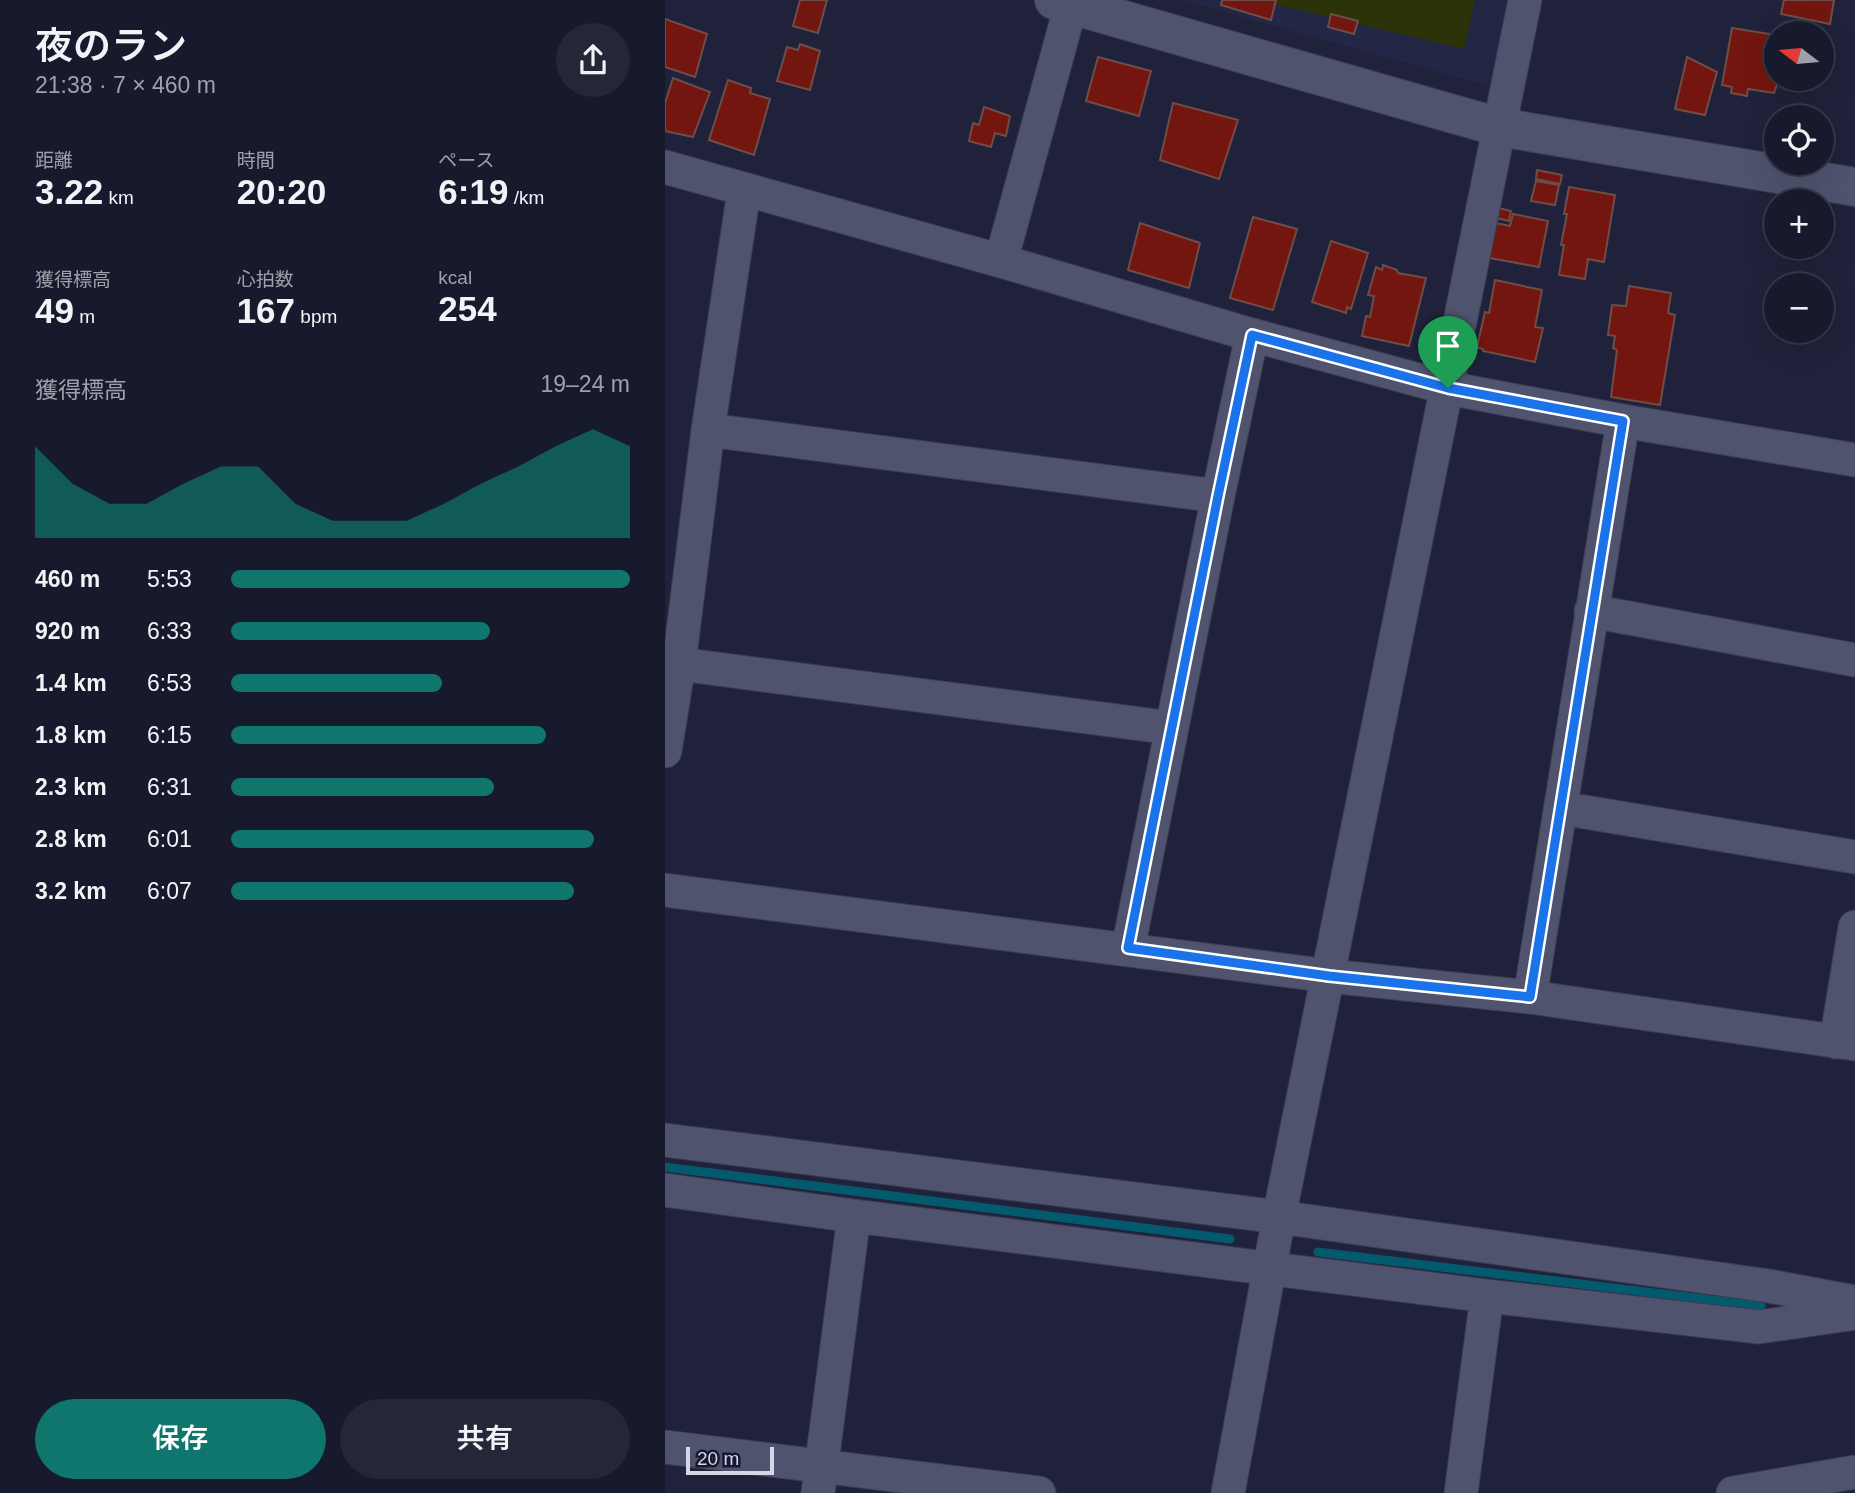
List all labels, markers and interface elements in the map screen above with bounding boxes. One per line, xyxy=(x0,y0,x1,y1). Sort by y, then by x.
north arrow xyxy=(1764,21,1834,91)
map controls xyxy=(1764,21,1834,343)
button: share xyxy=(556,23,630,97)
text: 夜のラン xyxy=(35,25,187,67)
text: 21:38 · 7 × 460 m xyxy=(35,72,216,98)
button: locate xyxy=(1764,105,1834,175)
text: 距離 xyxy=(35,150,73,171)
text: 時間 xyxy=(237,150,275,171)
text: ペース xyxy=(438,150,494,171)
text: 3.22 xyxy=(35,172,103,211)
text: 20:20 xyxy=(237,172,326,211)
text: 6:19 xyxy=(438,172,508,211)
text: km xyxy=(103,187,134,208)
text: /km xyxy=(508,187,544,208)
button: + xyxy=(1764,189,1834,259)
text: kcal xyxy=(438,267,472,288)
text: 獲得標高 xyxy=(35,269,111,290)
text: 心拍数 xyxy=(237,269,294,290)
button: − xyxy=(1764,273,1834,343)
text: 254 xyxy=(438,289,497,328)
text: 49 xyxy=(35,291,74,330)
text: 167 xyxy=(237,291,295,330)
text: m xyxy=(74,306,95,327)
text: bpm xyxy=(295,306,337,327)
pin xyxy=(1418,316,1478,388)
icon: arrive xyxy=(1429,327,1467,365)
text: 19–24 m xyxy=(540,371,630,397)
text: 獲得標高 xyxy=(35,377,127,403)
text: 460 m xyxy=(35,566,100,592)
text: 5:53 xyxy=(147,566,192,592)
text: 920 m xyxy=(35,618,100,644)
text: 6:33 xyxy=(147,618,192,644)
text: 1.4 km xyxy=(35,670,107,696)
text: 6:53 xyxy=(147,670,192,696)
text: 1.8 km xyxy=(35,722,107,748)
text: 6:15 xyxy=(147,722,192,748)
text: 2.3 km xyxy=(35,774,107,800)
text: 6:31 xyxy=(147,774,192,800)
text: 2.8 km xyxy=(35,826,107,852)
text: 6:01 xyxy=(147,826,192,852)
text: 3.2 km xyxy=(35,878,107,904)
text: 6:07 xyxy=(147,878,192,904)
button: 保存 xyxy=(35,1399,326,1479)
button: 共有 xyxy=(340,1399,630,1479)
scale bar xyxy=(686,1444,773,1476)
text: 20 m xyxy=(697,1448,739,1469)

